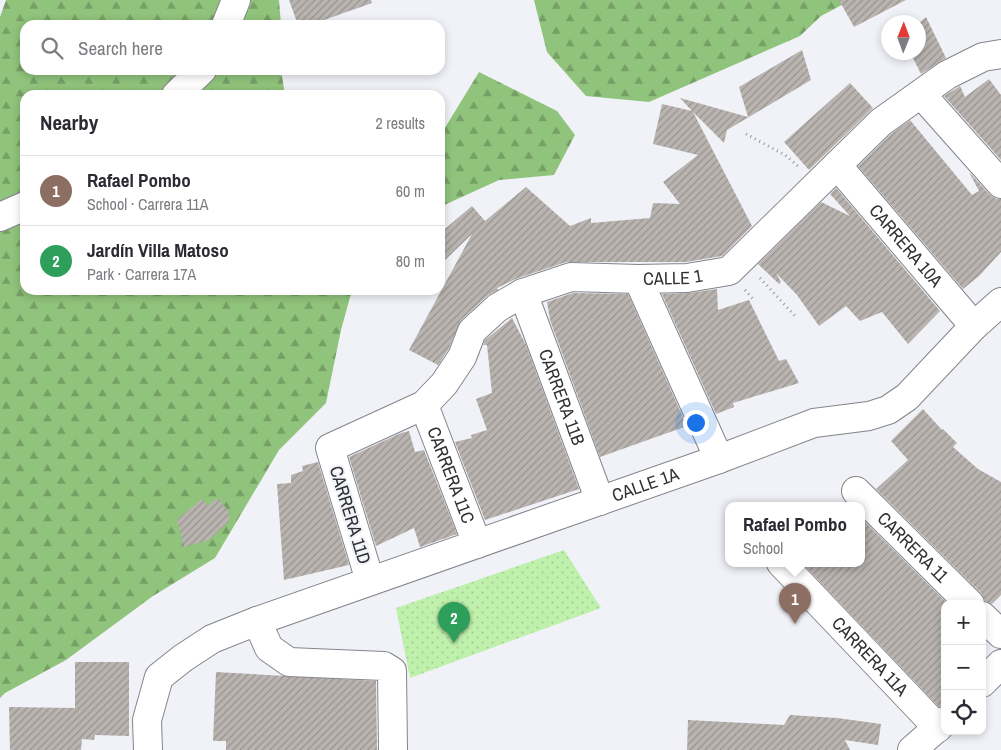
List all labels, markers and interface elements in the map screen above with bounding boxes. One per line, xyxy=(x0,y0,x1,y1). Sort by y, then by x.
north arrow xyxy=(881,15,926,60)
search box xyxy=(20,20,445,75)
icon: search xyxy=(38,34,66,62)
text: Search here xyxy=(78,35,163,61)
text: Nearby xyxy=(40,108,98,137)
text: 2 results xyxy=(375,112,425,134)
text: Rafael Pombo xyxy=(87,167,191,193)
text: 1 xyxy=(52,180,60,202)
text: 60 m xyxy=(396,180,425,202)
text: School · Carrera 11A xyxy=(87,193,209,215)
street label: CARRERA 10A xyxy=(864,199,949,292)
text: Jardín Villa Matoso xyxy=(87,237,229,263)
text: 2 xyxy=(52,250,60,272)
text: 80 m xyxy=(396,250,425,272)
text: Park · Carrera 17A xyxy=(87,263,196,285)
street label: CALLE 1 xyxy=(643,263,705,291)
street label: CARRERA 11B xyxy=(533,345,591,449)
your location xyxy=(683,410,709,436)
street label: CARRERA 11C xyxy=(421,423,481,527)
street label: CALLE 1A xyxy=(609,461,682,508)
street label: CARRERA 11D xyxy=(324,463,377,567)
popup xyxy=(725,502,865,567)
street label: CARRERA 11 xyxy=(872,506,955,588)
text: Rafael Pombo xyxy=(743,511,847,537)
text: School xyxy=(743,537,783,559)
pin: 1 xyxy=(779,583,811,624)
map controls xyxy=(941,600,986,735)
button: + xyxy=(941,600,986,645)
pin: 2 xyxy=(438,602,470,643)
street label: CARRERA 11A xyxy=(827,611,914,701)
button: − xyxy=(941,645,986,690)
button: locate xyxy=(941,690,986,735)

